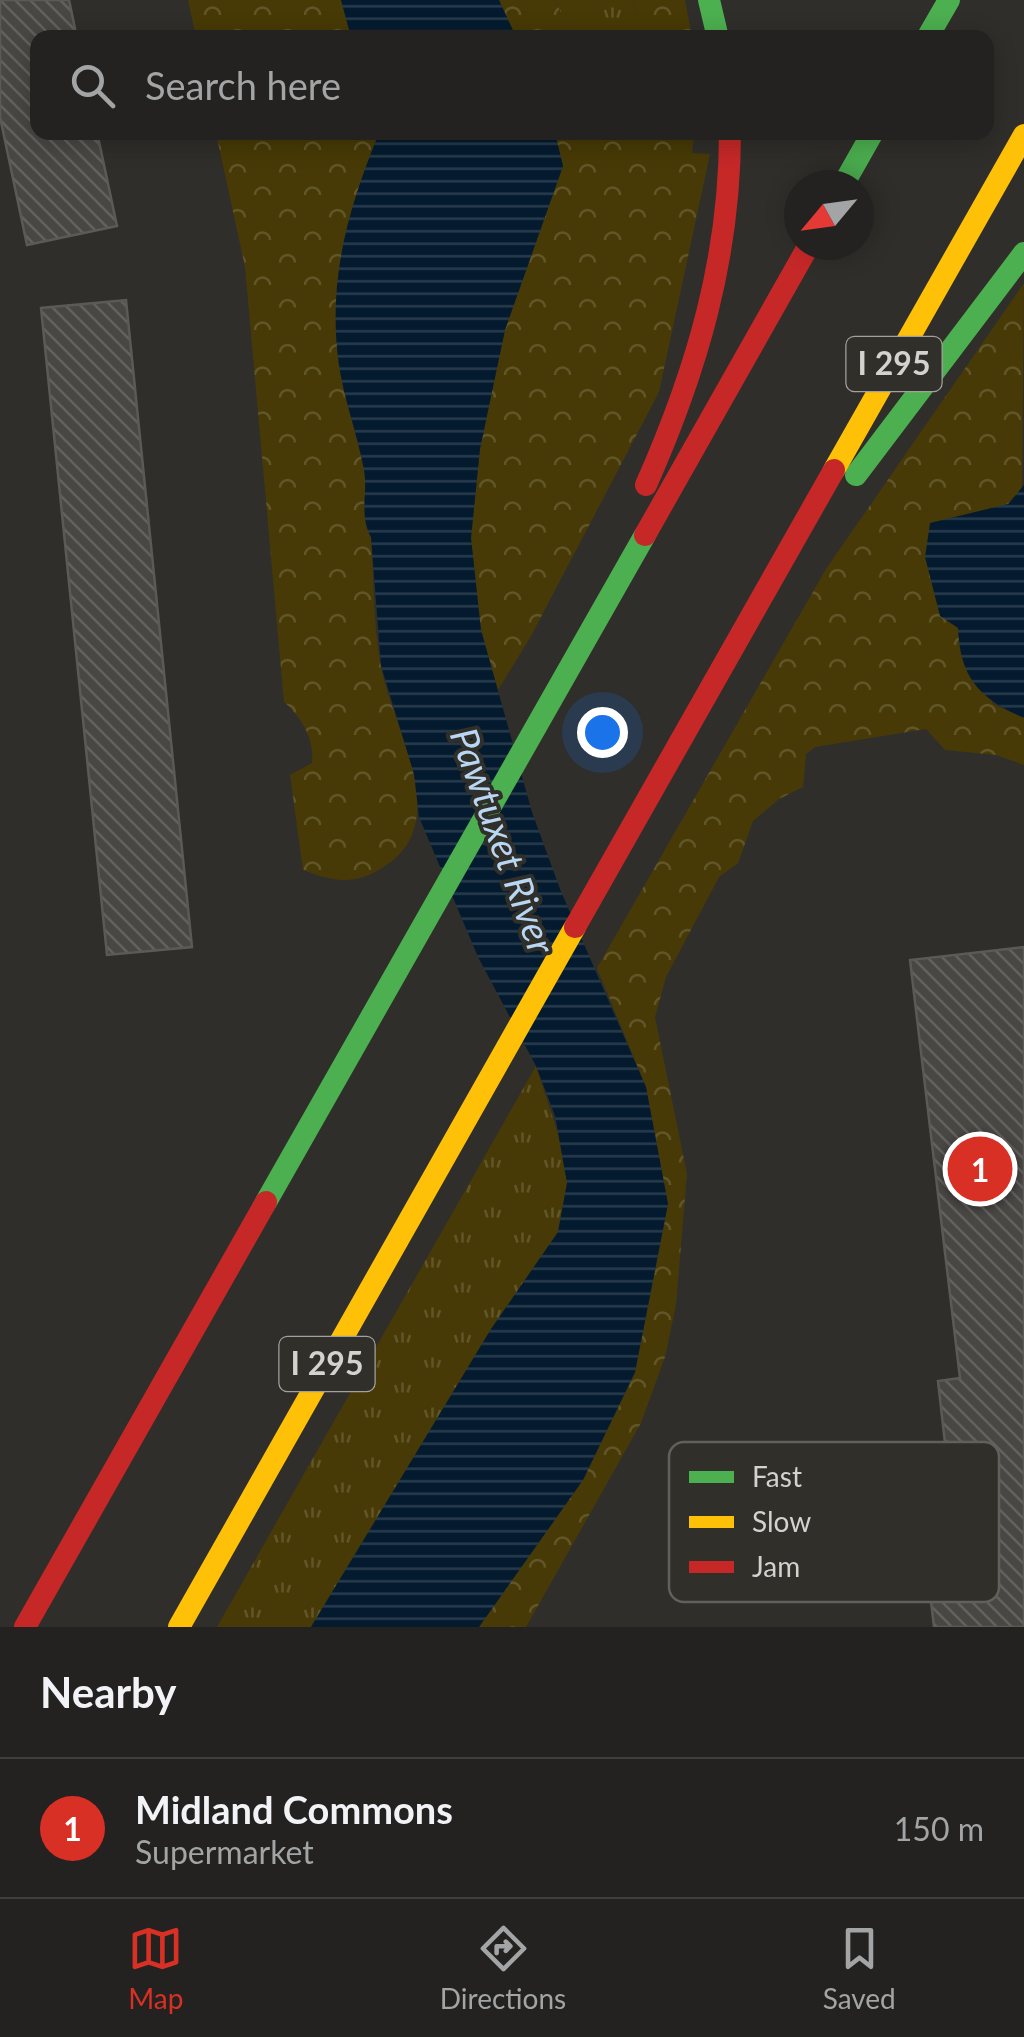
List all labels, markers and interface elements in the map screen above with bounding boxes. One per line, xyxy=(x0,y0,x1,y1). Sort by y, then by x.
search box xyxy=(30,30,994,140)
icon: search xyxy=(65,58,120,113)
text: Search here xyxy=(145,62,341,108)
north arrow xyxy=(784,170,874,260)
road number: I 295 xyxy=(846,337,942,391)
your location xyxy=(577,707,628,758)
water label: Pawtuxet River xyxy=(442,721,566,961)
pin: 1 xyxy=(948,1132,1012,1206)
road number: I 295 xyxy=(280,1337,374,1391)
legend xyxy=(669,1442,999,1602)
text: Fast xyxy=(752,1459,802,1493)
text: Slow xyxy=(752,1504,811,1538)
text: Jam xyxy=(752,1549,800,1583)
text: Nearby xyxy=(40,1667,177,1717)
text: Midland Commons xyxy=(135,1786,453,1832)
text: 1 xyxy=(63,1809,82,1848)
text: 150 m xyxy=(894,1809,984,1848)
text: Supermarket xyxy=(135,1832,314,1871)
tab: Map xyxy=(128,1921,183,2015)
tab: Directions xyxy=(440,1921,566,2015)
tab: Saved xyxy=(823,1921,896,2015)

